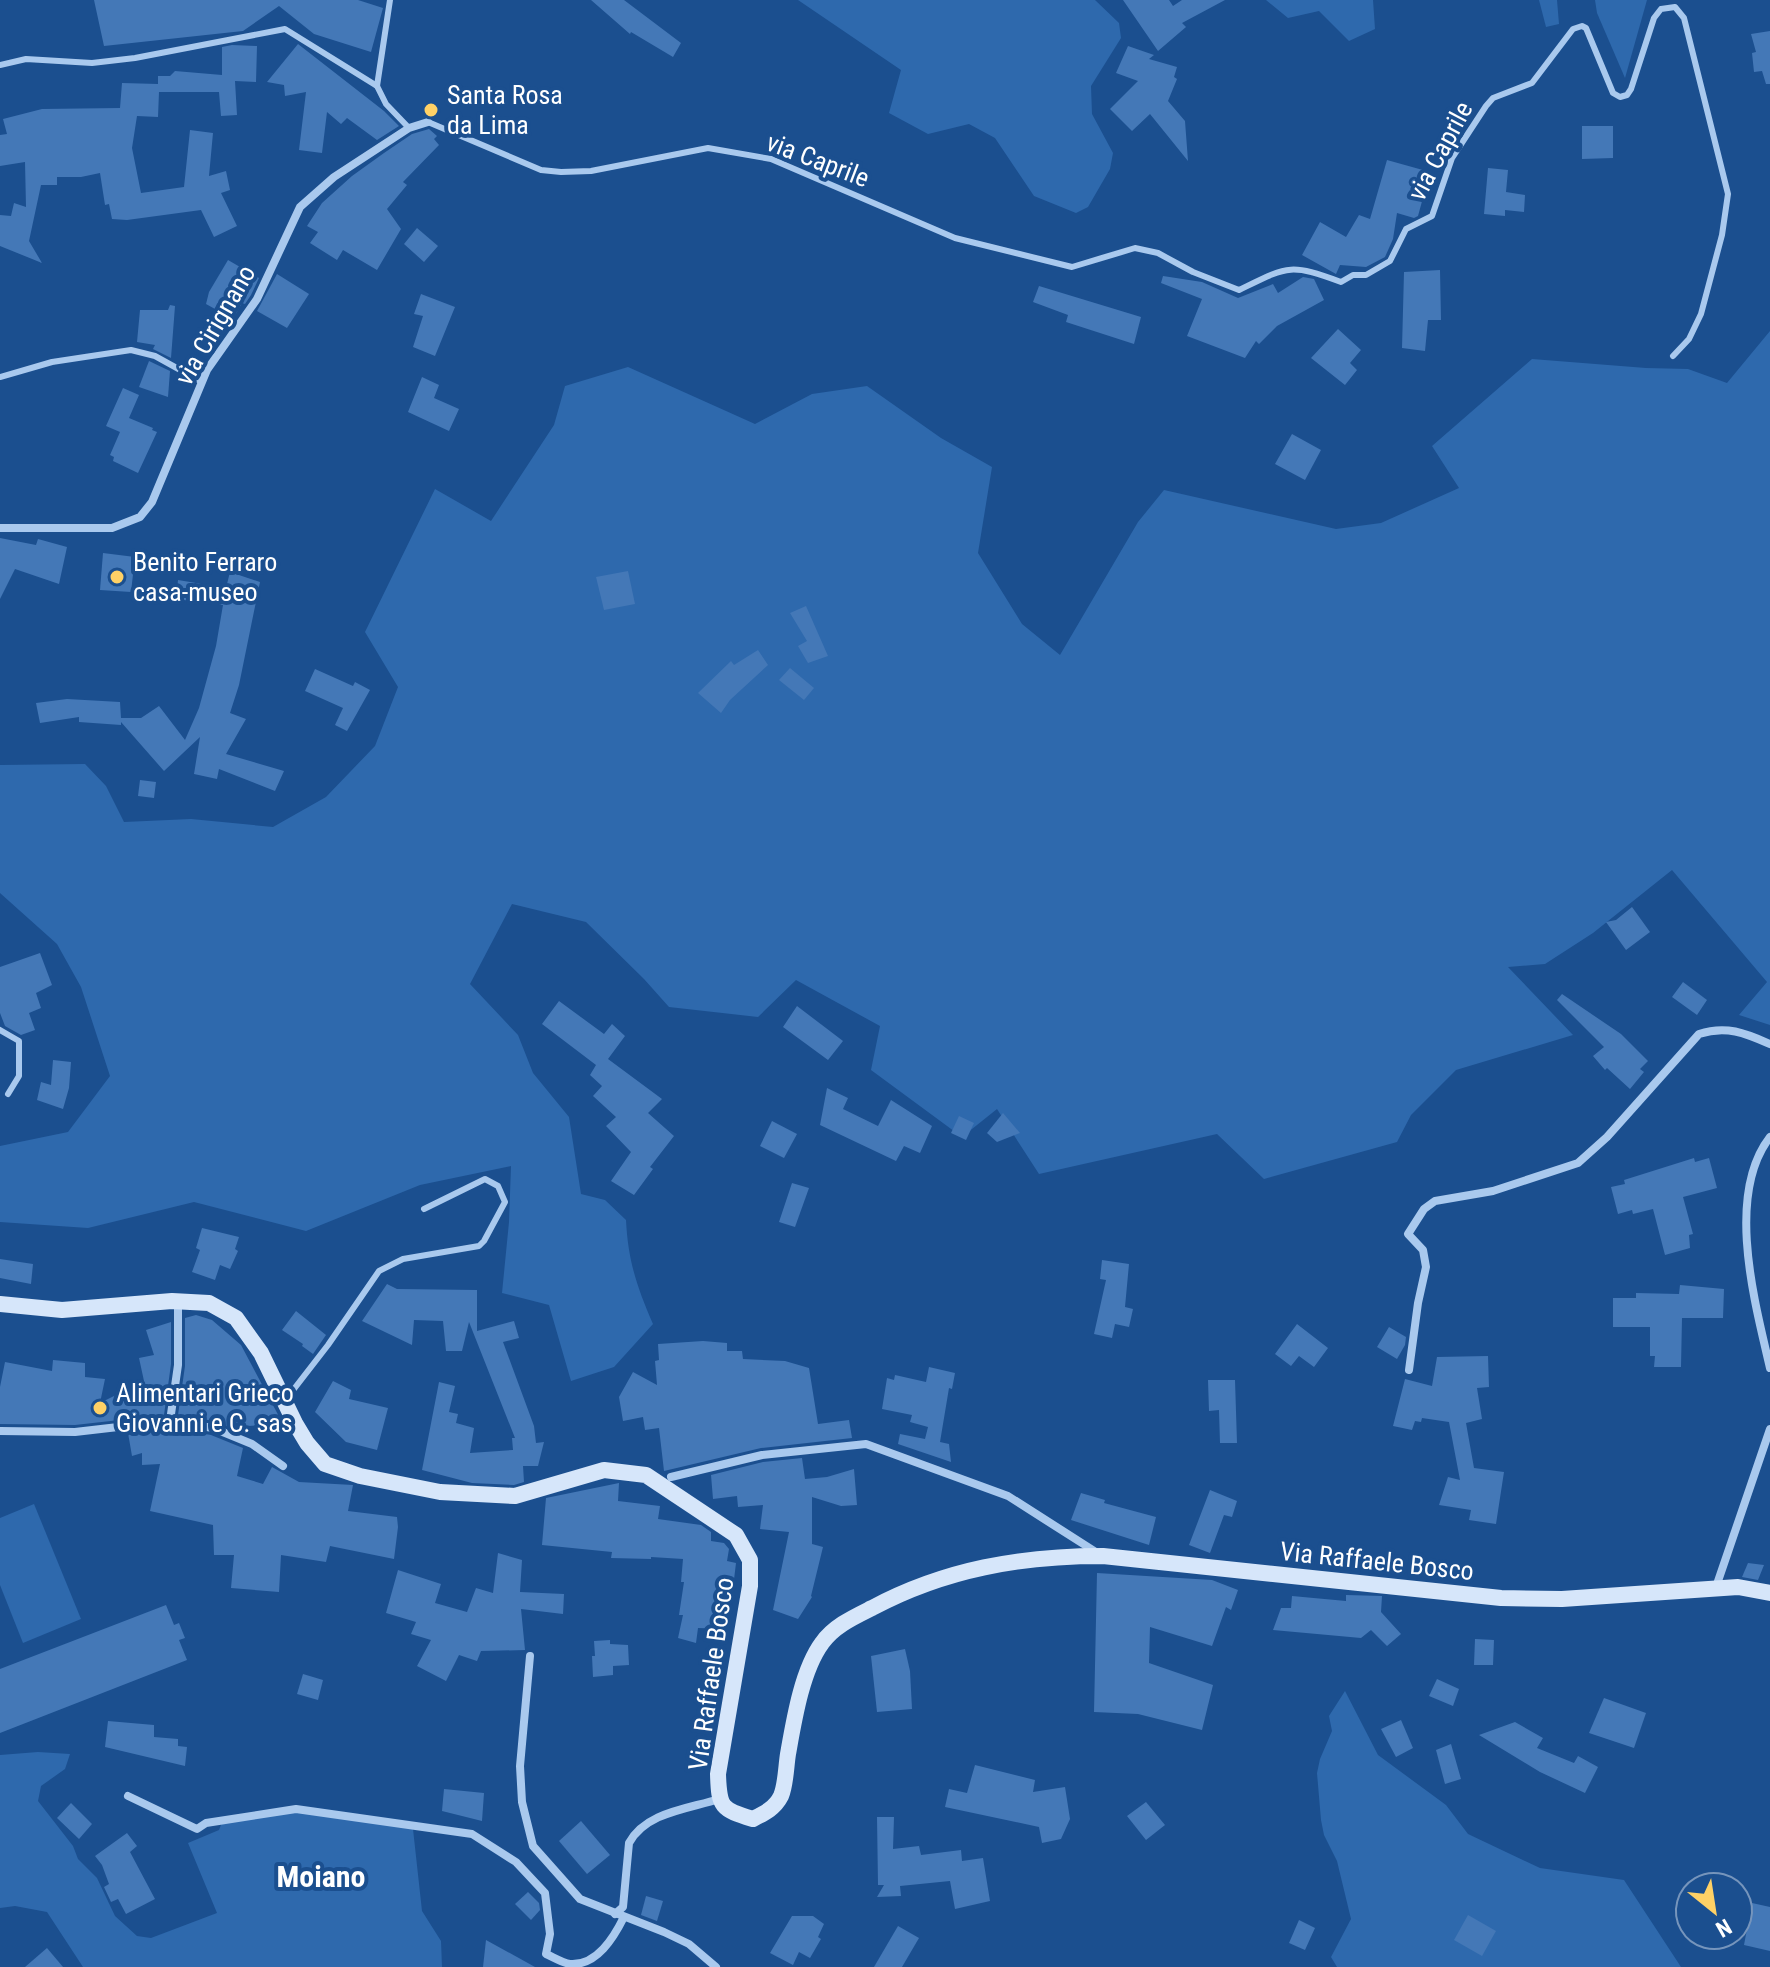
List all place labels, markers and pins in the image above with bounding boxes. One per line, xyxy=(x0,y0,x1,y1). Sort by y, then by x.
place label: Santa Rosa da Lima xyxy=(447,80,563,140)
marker: Santa Rosa da Lima xyxy=(422,101,440,119)
place label: Benito Ferraro casa-museo xyxy=(133,547,277,607)
marker: Benito Ferraro casa-museo xyxy=(108,568,126,586)
place label: Alimentari Grieco Giovanni e C. sas xyxy=(116,1378,294,1438)
marker: Alimentari Grieco Giovanni e C. sas xyxy=(91,1399,109,1417)

